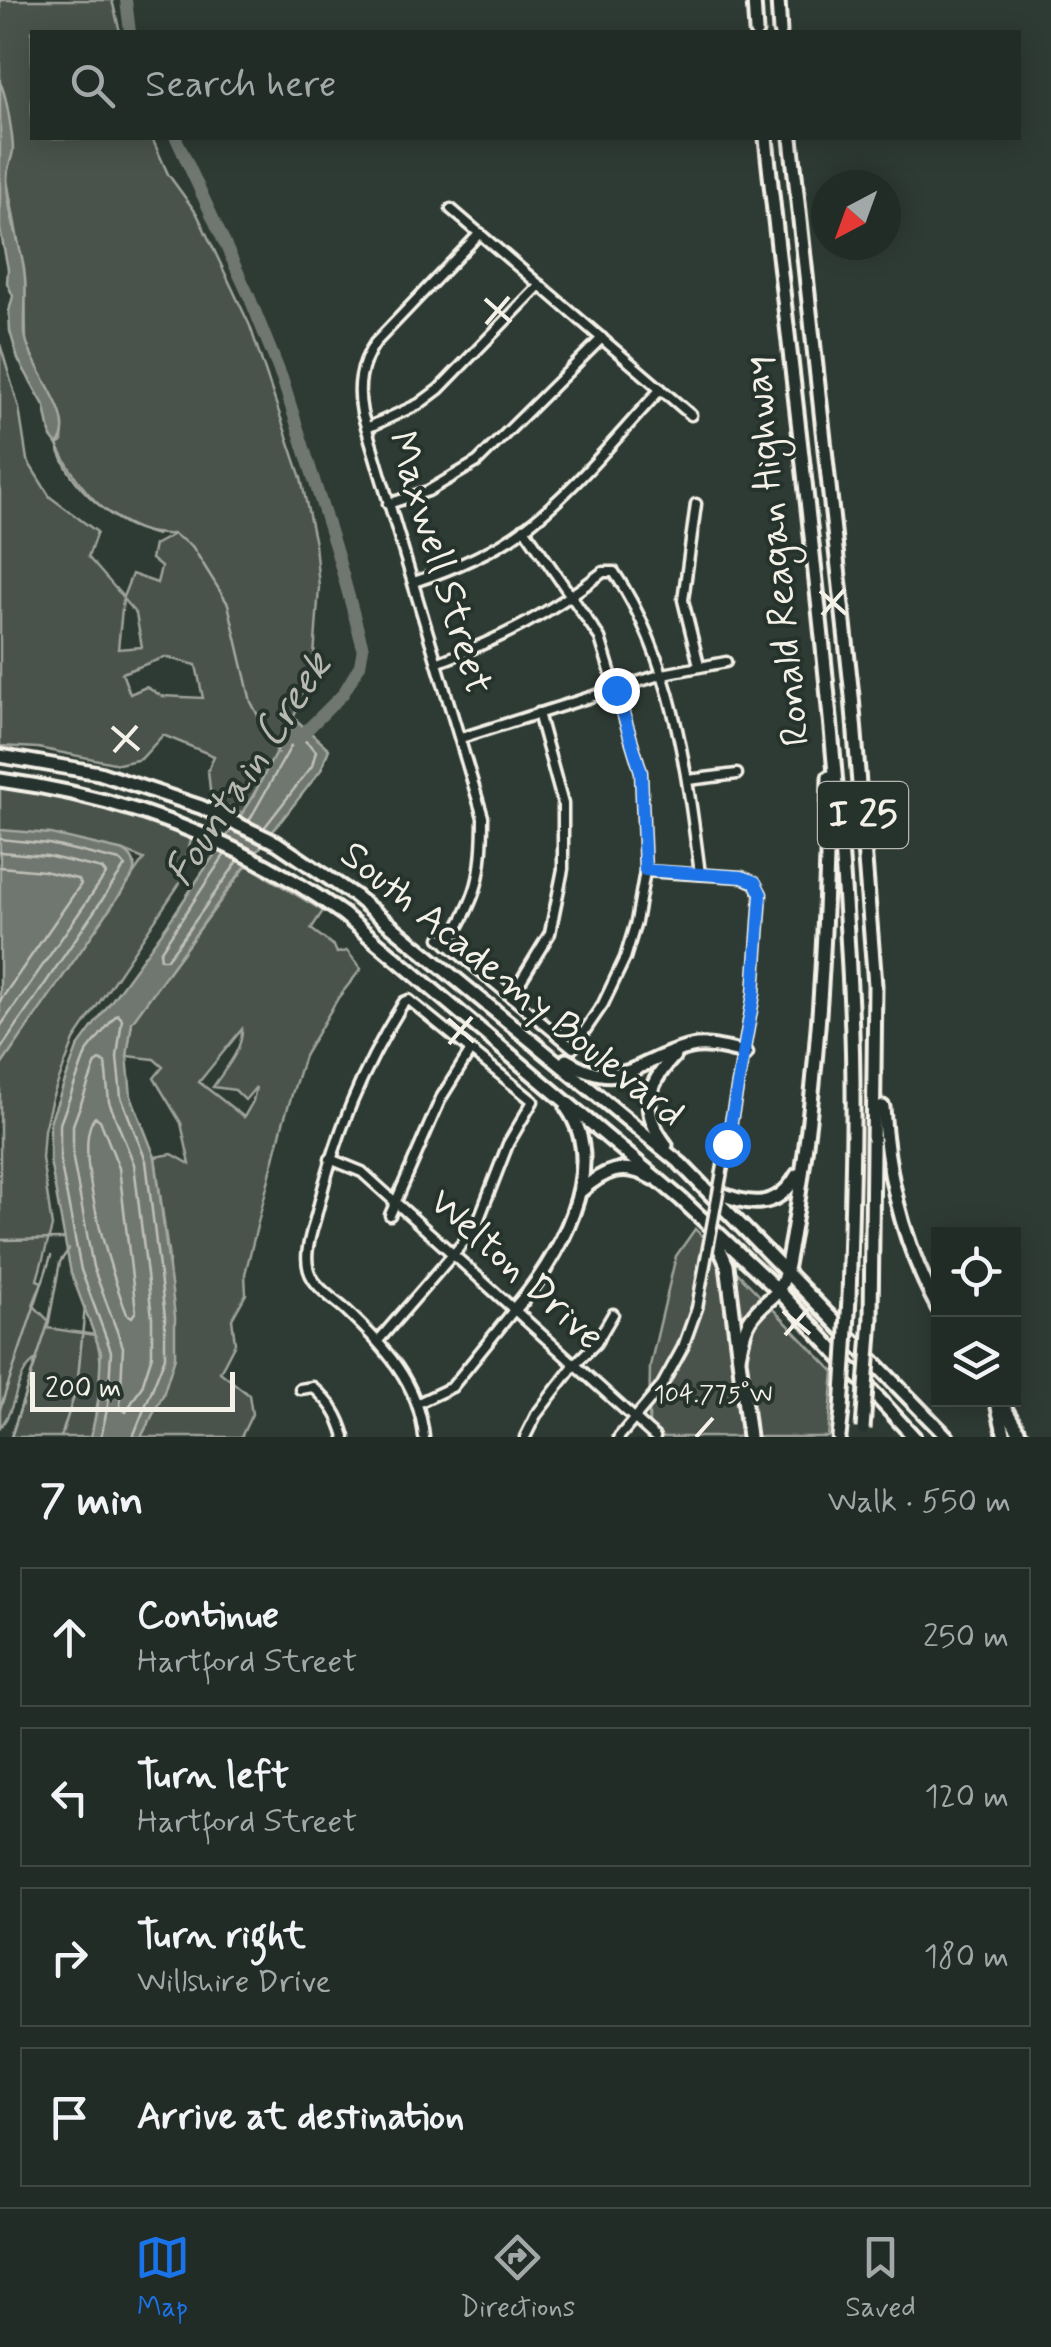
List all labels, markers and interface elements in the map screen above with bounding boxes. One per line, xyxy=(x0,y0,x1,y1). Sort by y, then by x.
search box xyxy=(30,30,1021,140)
icon: search xyxy=(65,58,120,113)
text: Search here xyxy=(145,61,336,110)
north arrow xyxy=(811,170,901,260)
street label: Ronald Reagan Highway xyxy=(731,353,826,749)
street label: Maxwell Street xyxy=(374,425,504,701)
water label: Fountain Creek xyxy=(153,640,347,897)
route end xyxy=(594,668,640,714)
road number: I 25 xyxy=(818,782,908,848)
street label: South Academy Boulevard xyxy=(329,830,695,1140)
route start xyxy=(705,1122,751,1168)
street label: Welton Drive xyxy=(417,1177,615,1363)
map controls xyxy=(931,1227,1021,1407)
button: locate xyxy=(931,1227,1021,1317)
button: layers xyxy=(931,1317,1021,1407)
scale bar xyxy=(30,1367,235,1412)
text: 200 m xyxy=(45,1371,121,1408)
text: 104.775°W xyxy=(654,1379,772,1412)
text: 7 min xyxy=(40,1475,143,1530)
text: Walk · 550 m xyxy=(828,1481,1011,1523)
text: Continue xyxy=(137,1592,279,1641)
icon: ahead xyxy=(42,1610,97,1665)
text: 250 m xyxy=(923,1616,1009,1658)
text: Hartford Street xyxy=(137,1641,357,1683)
text: Turn left xyxy=(137,1752,289,1801)
icon: left xyxy=(42,1770,97,1825)
text: 120 m xyxy=(924,1776,1009,1818)
text: Hartford Street xyxy=(137,1801,357,1843)
text: Turn right xyxy=(137,1912,306,1961)
icon: right xyxy=(42,1930,97,1985)
text: 180 m xyxy=(924,1936,1009,1978)
text: Willshire Drive xyxy=(137,1961,331,2003)
icon: arrive xyxy=(42,2090,97,2145)
text: Arrive at destination xyxy=(137,2093,464,2142)
tab: Map xyxy=(135,2230,190,2327)
tab: Directions xyxy=(460,2230,575,2327)
tab: Saved xyxy=(845,2230,916,2327)

